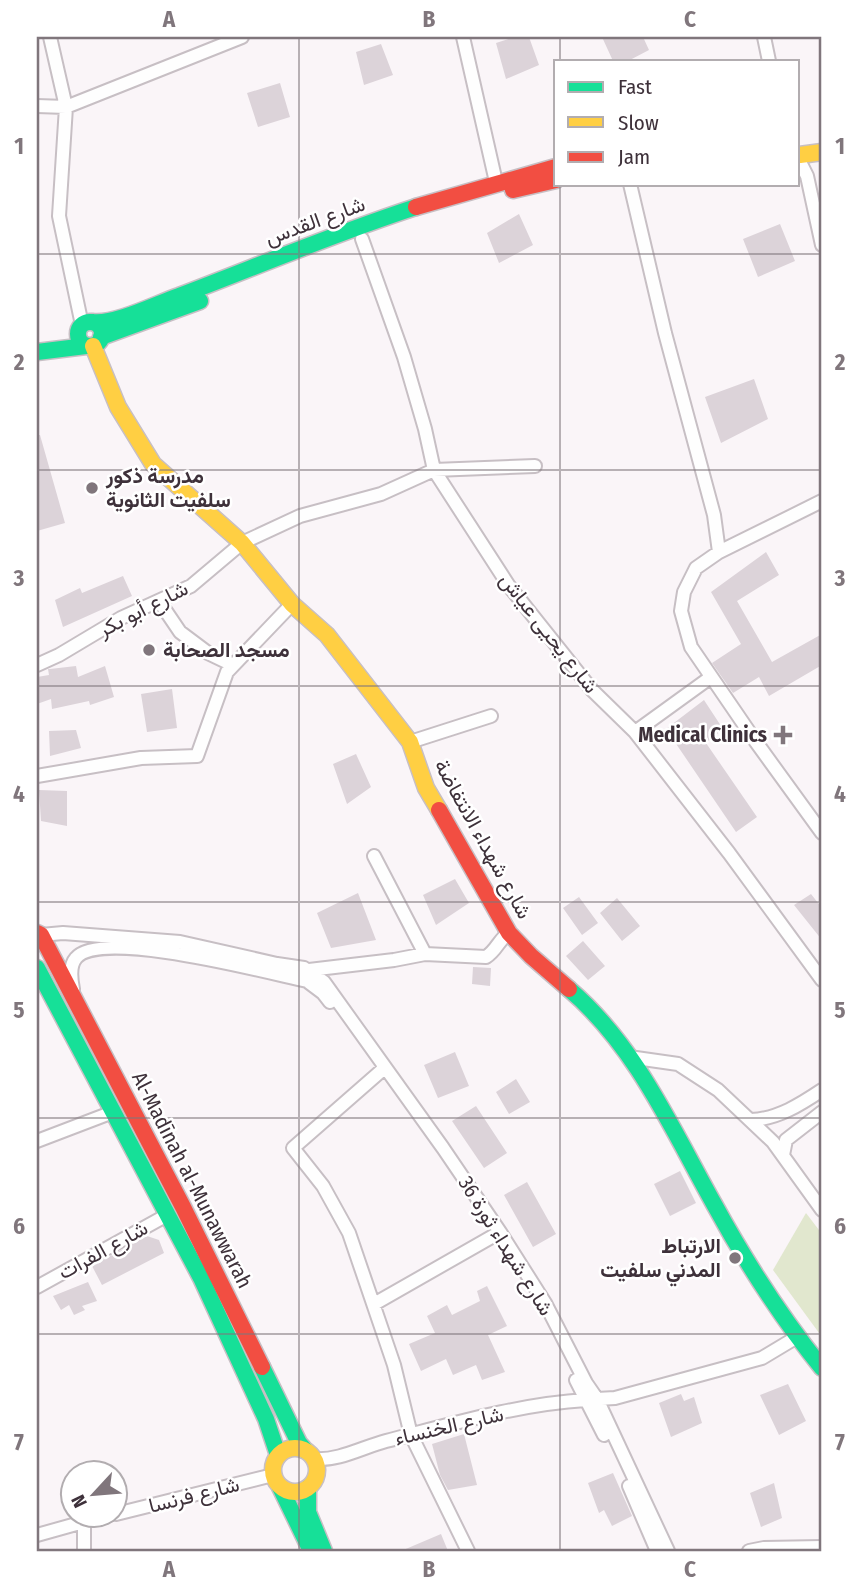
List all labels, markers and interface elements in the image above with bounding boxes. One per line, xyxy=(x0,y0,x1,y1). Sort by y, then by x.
text: A xyxy=(162,5,176,33)
text: B xyxy=(423,5,436,33)
text: C xyxy=(684,5,696,33)
legend xyxy=(554,60,800,186)
text: Fast xyxy=(618,74,652,100)
text: Slow xyxy=(618,110,659,136)
text: 1 xyxy=(14,132,24,160)
text: 1 xyxy=(835,132,845,160)
text: Jam xyxy=(618,144,650,170)
street label: شارع القدس xyxy=(261,191,369,252)
text: 2 xyxy=(13,348,25,376)
text: 2 xyxy=(834,348,846,376)
place label: مدرسة ذكور سلفيت الثانوية xyxy=(105,463,231,513)
marker: مدرسة ذكور سلفيت الثانوية xyxy=(84,480,100,496)
text: 3 xyxy=(13,564,25,592)
text: 3 xyxy=(834,564,846,592)
street label: شارع يحيى عياش xyxy=(493,567,604,699)
street label: شارع أبو بكر xyxy=(93,575,193,644)
place label: مسجد الصحابة xyxy=(163,637,290,663)
marker: مسجد الصحابة xyxy=(141,642,157,658)
place label: Medical Clinics xyxy=(638,722,767,748)
marker: Medical Clinics xyxy=(773,725,793,745)
street label: شارع شهداء الانتفاضة xyxy=(428,755,538,924)
text: 4 xyxy=(13,780,25,808)
text: 4 xyxy=(834,780,846,808)
text: 5 xyxy=(13,996,25,1024)
text: 5 xyxy=(834,996,846,1024)
street label: Al-Madīnah al-Munawwarah xyxy=(126,1067,258,1293)
street label: شارع شهداء ثورة 36 xyxy=(452,1171,559,1321)
text: 6 xyxy=(13,1212,25,1240)
text: 6 xyxy=(834,1212,846,1240)
street label: شارع الفرات xyxy=(54,1215,153,1286)
place label: الارتباط المدني سلفيت xyxy=(600,1233,721,1287)
marker: الارتباط المدني سلفيت xyxy=(727,1250,743,1266)
street label: شارع الخنساء xyxy=(392,1401,506,1452)
text: 7 xyxy=(14,1428,24,1456)
text: 7 xyxy=(835,1428,845,1456)
north arrow xyxy=(60,1458,130,1528)
street label: شارع فرنسا xyxy=(146,1471,242,1520)
text: N xyxy=(66,1491,92,1511)
text: A xyxy=(162,1555,176,1583)
text: B xyxy=(423,1555,436,1583)
text: C xyxy=(684,1555,696,1583)

